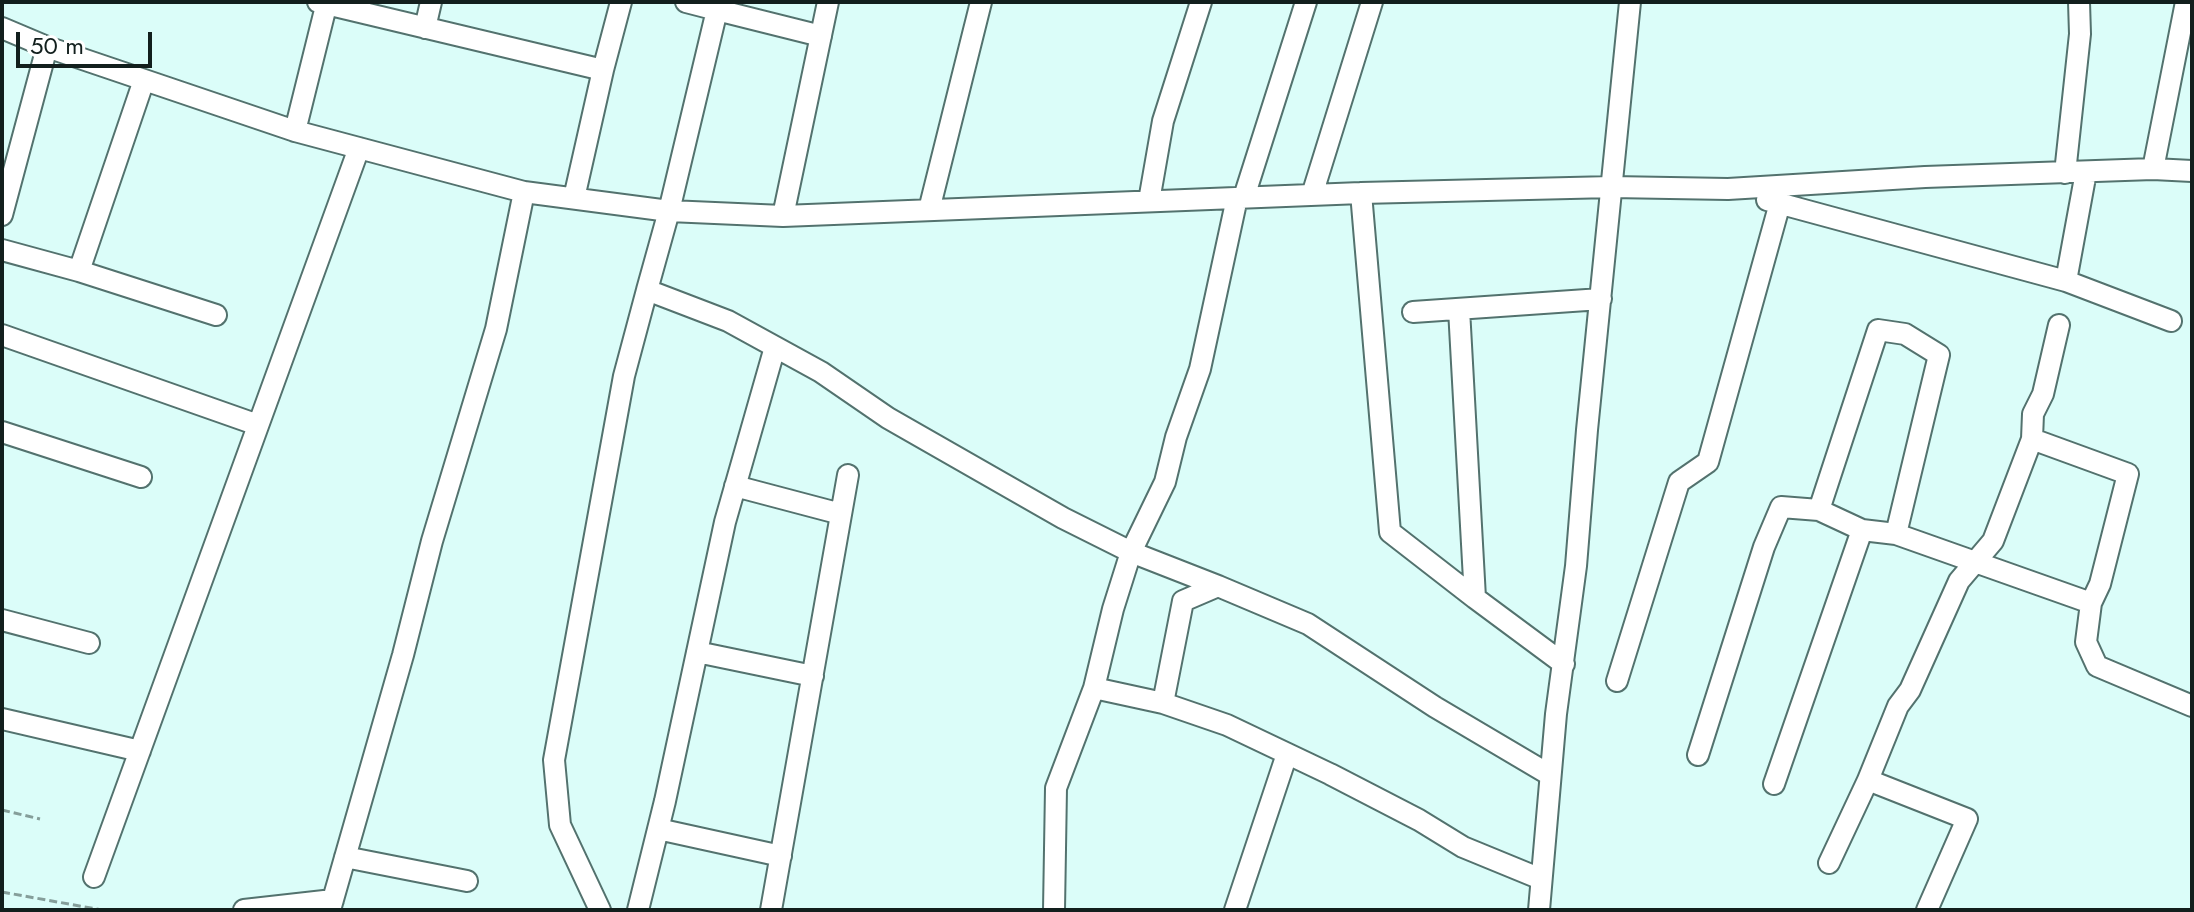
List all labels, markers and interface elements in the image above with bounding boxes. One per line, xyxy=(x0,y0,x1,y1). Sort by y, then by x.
scale bar xyxy=(20,16,156,66)
text: 50 m xyxy=(30,28,84,63)

